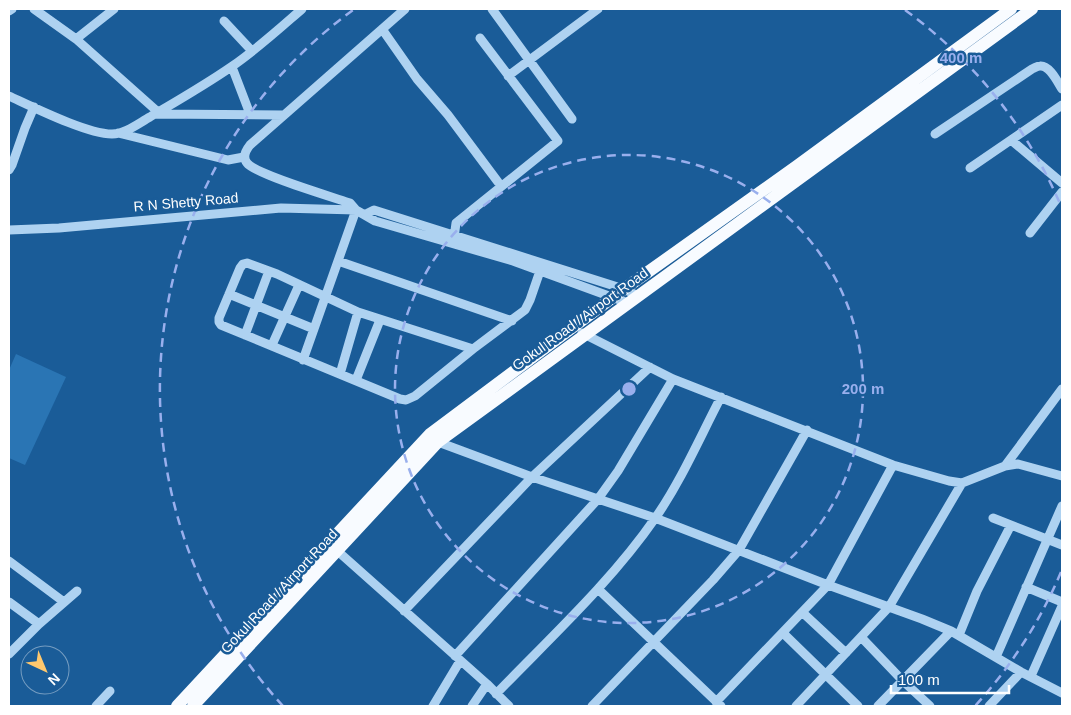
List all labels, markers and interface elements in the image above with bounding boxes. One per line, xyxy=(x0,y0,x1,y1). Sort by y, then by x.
text: 400 m xyxy=(940,49,982,66)
street label: R N Shetty Road xyxy=(133,189,239,215)
street label: Gokul Road / Airport Road xyxy=(509,264,651,374)
centre of rings xyxy=(620,380,638,398)
text: 200 m xyxy=(842,380,884,397)
street label: Gokul Road / Airport Road xyxy=(217,526,341,656)
north arrow xyxy=(20,645,70,695)
scale bar xyxy=(891,662,1008,694)
text: N xyxy=(45,670,63,689)
text: 100 m xyxy=(898,671,940,688)

